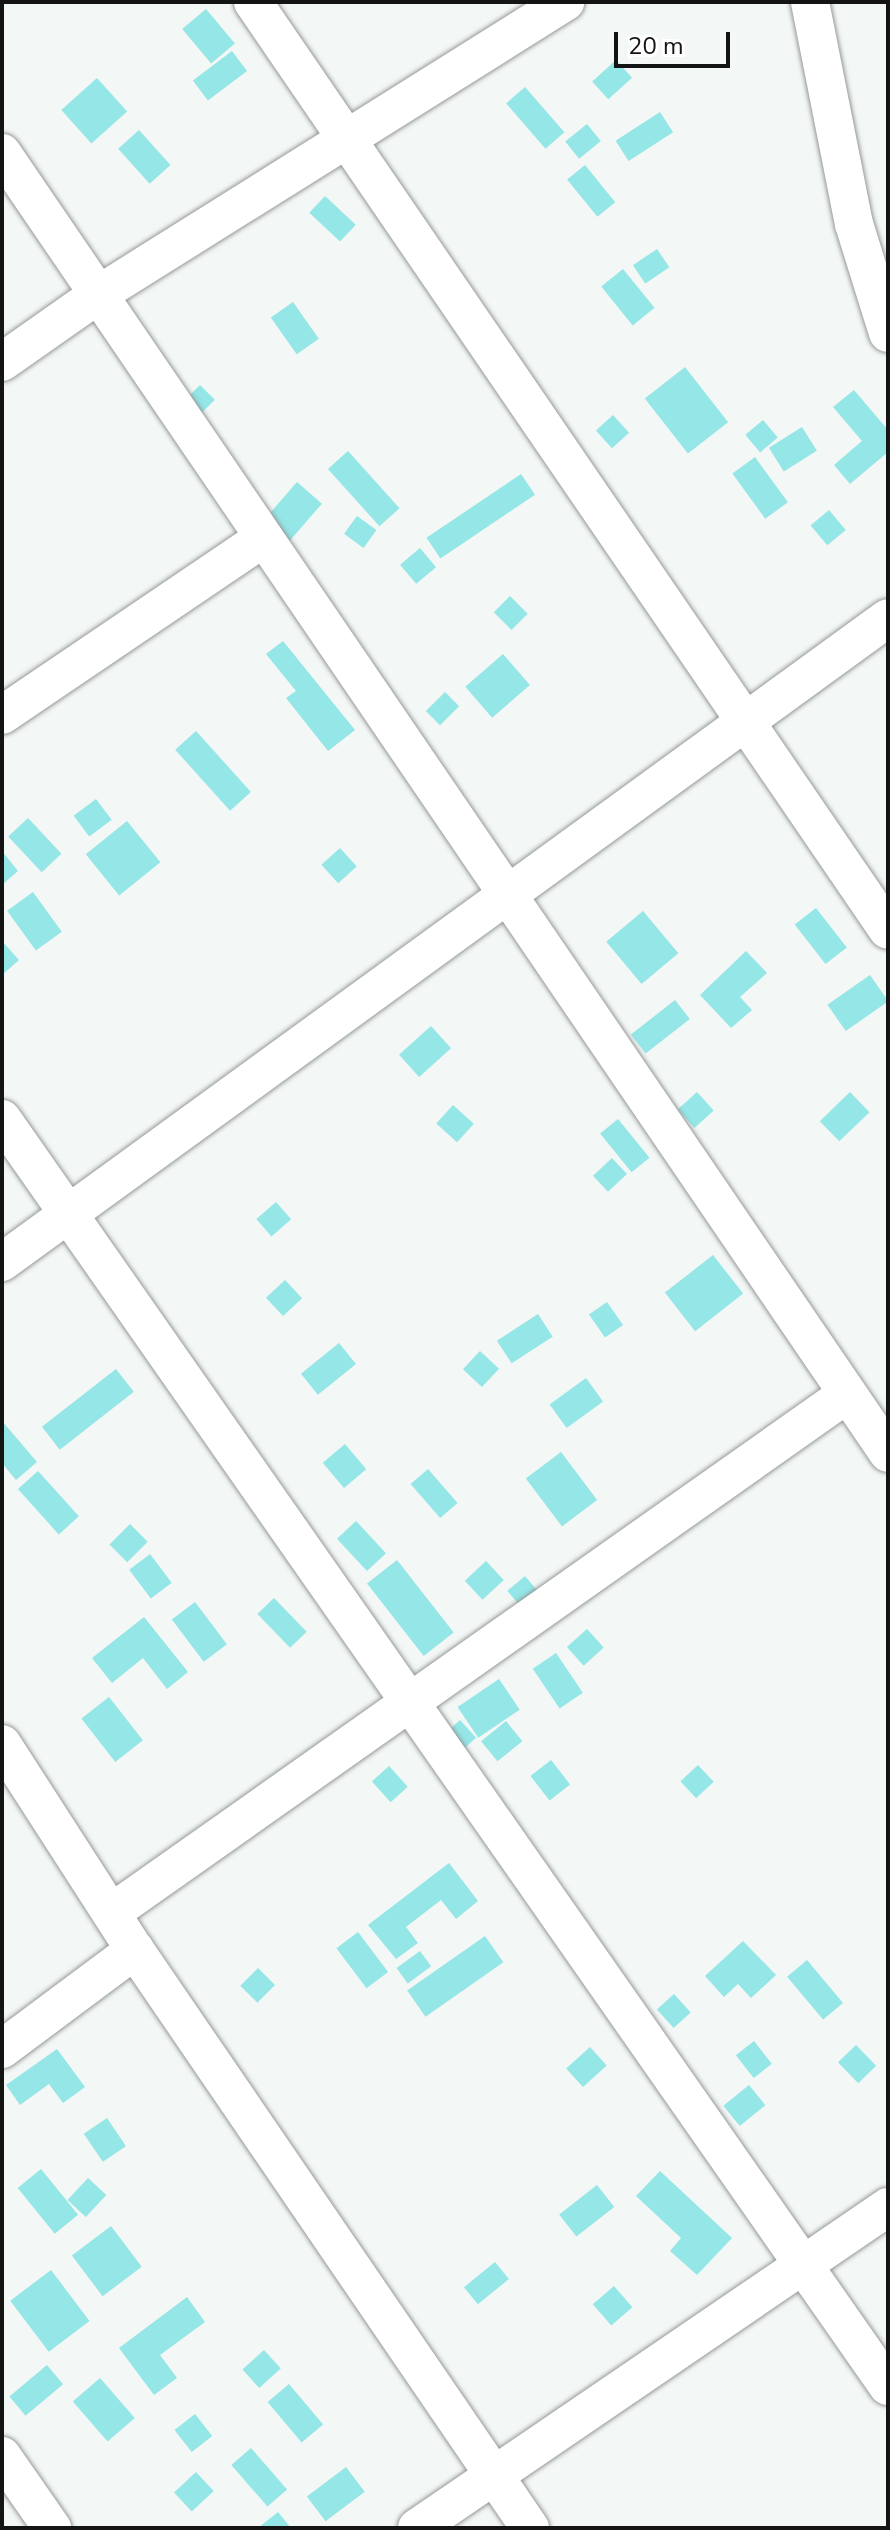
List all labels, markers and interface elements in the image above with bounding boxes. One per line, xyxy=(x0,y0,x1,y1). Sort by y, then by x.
scale bar xyxy=(618,16,734,66)
text: 20 m xyxy=(628,30,684,62)

